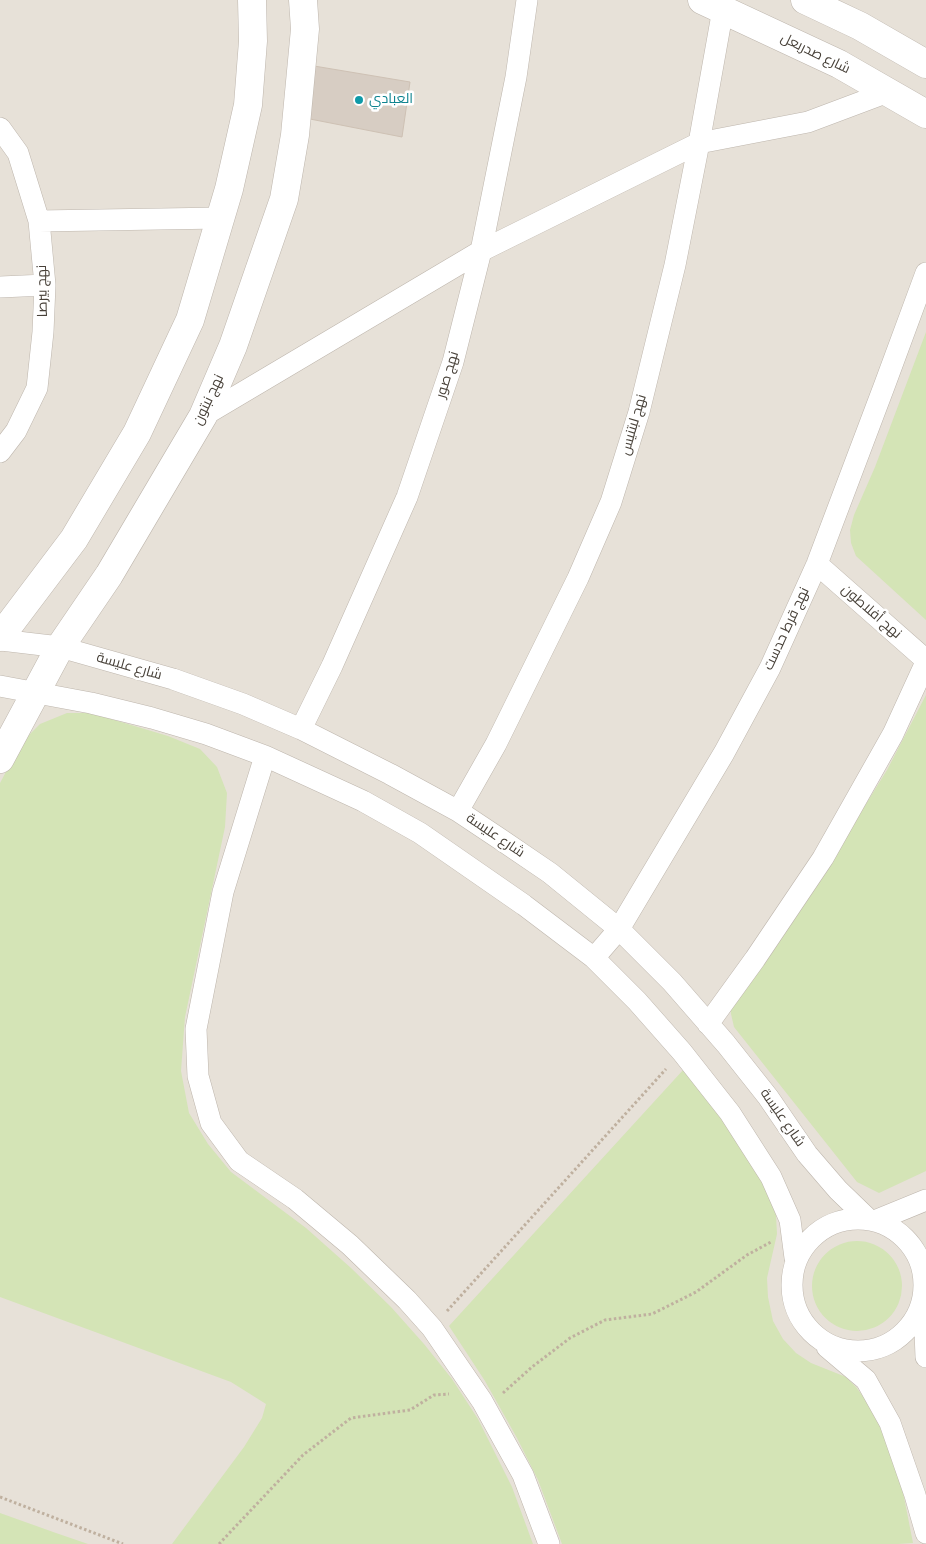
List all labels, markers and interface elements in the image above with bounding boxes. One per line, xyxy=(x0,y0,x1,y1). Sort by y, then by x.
street label: شارع صدربعل xyxy=(777,30,853,78)
place label: العبادي xyxy=(369,92,413,108)
marker: العبادي xyxy=(353,94,365,106)
street label: نهج بيرصا xyxy=(34,265,52,317)
street label: نهج صور xyxy=(433,350,463,400)
street label: نهج نبتون xyxy=(190,372,228,428)
street label: نهج لبتنيس xyxy=(617,393,651,457)
street label: نهج أفلاطون xyxy=(837,581,905,643)
street label: نهج قرط حدست xyxy=(760,585,814,673)
street label: شارع عليسة xyxy=(94,650,164,684)
street label: شارع عليسة xyxy=(463,810,527,862)
street label: شارع عليسة xyxy=(756,1086,808,1150)

